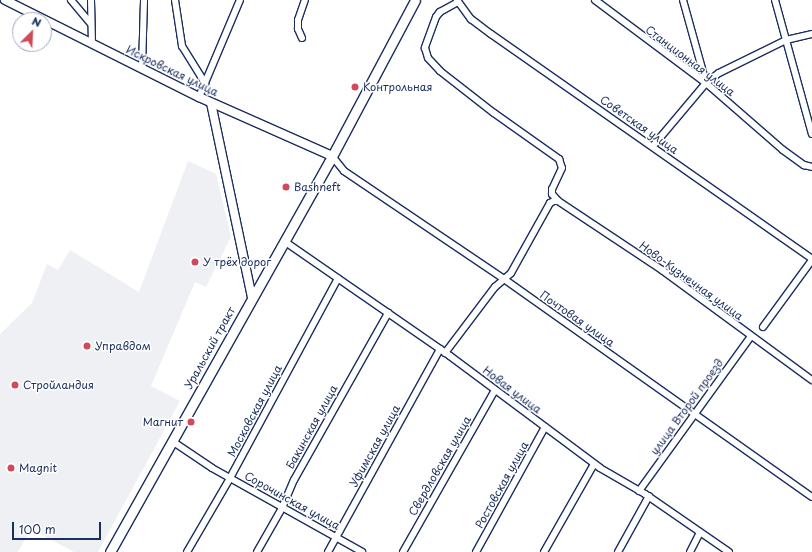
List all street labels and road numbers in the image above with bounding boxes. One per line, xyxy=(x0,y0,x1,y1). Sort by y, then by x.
street label: Станционная улица xyxy=(642,23,738,99)
street label: Искровская улица xyxy=(124,43,220,99)
street label: Советская улица xyxy=(597,93,681,157)
street label: Ново-Кузнечная улица xyxy=(636,239,746,323)
street label: Почтовая улица xyxy=(537,288,617,350)
street label: Уральский тракт xyxy=(182,305,238,391)
street label: улица Второй проезд xyxy=(648,356,726,458)
street label: Московская улица xyxy=(225,363,285,459)
street label: Новая улица xyxy=(480,364,544,416)
street label: Бакинская улица xyxy=(283,383,341,471)
street label: Уфимская улица xyxy=(347,402,403,490)
street label: Свердловская улица xyxy=(406,414,474,518)
street label: Ростовская улица xyxy=(472,439,532,531)
street label: Сорочинская улица xyxy=(242,469,342,533)

